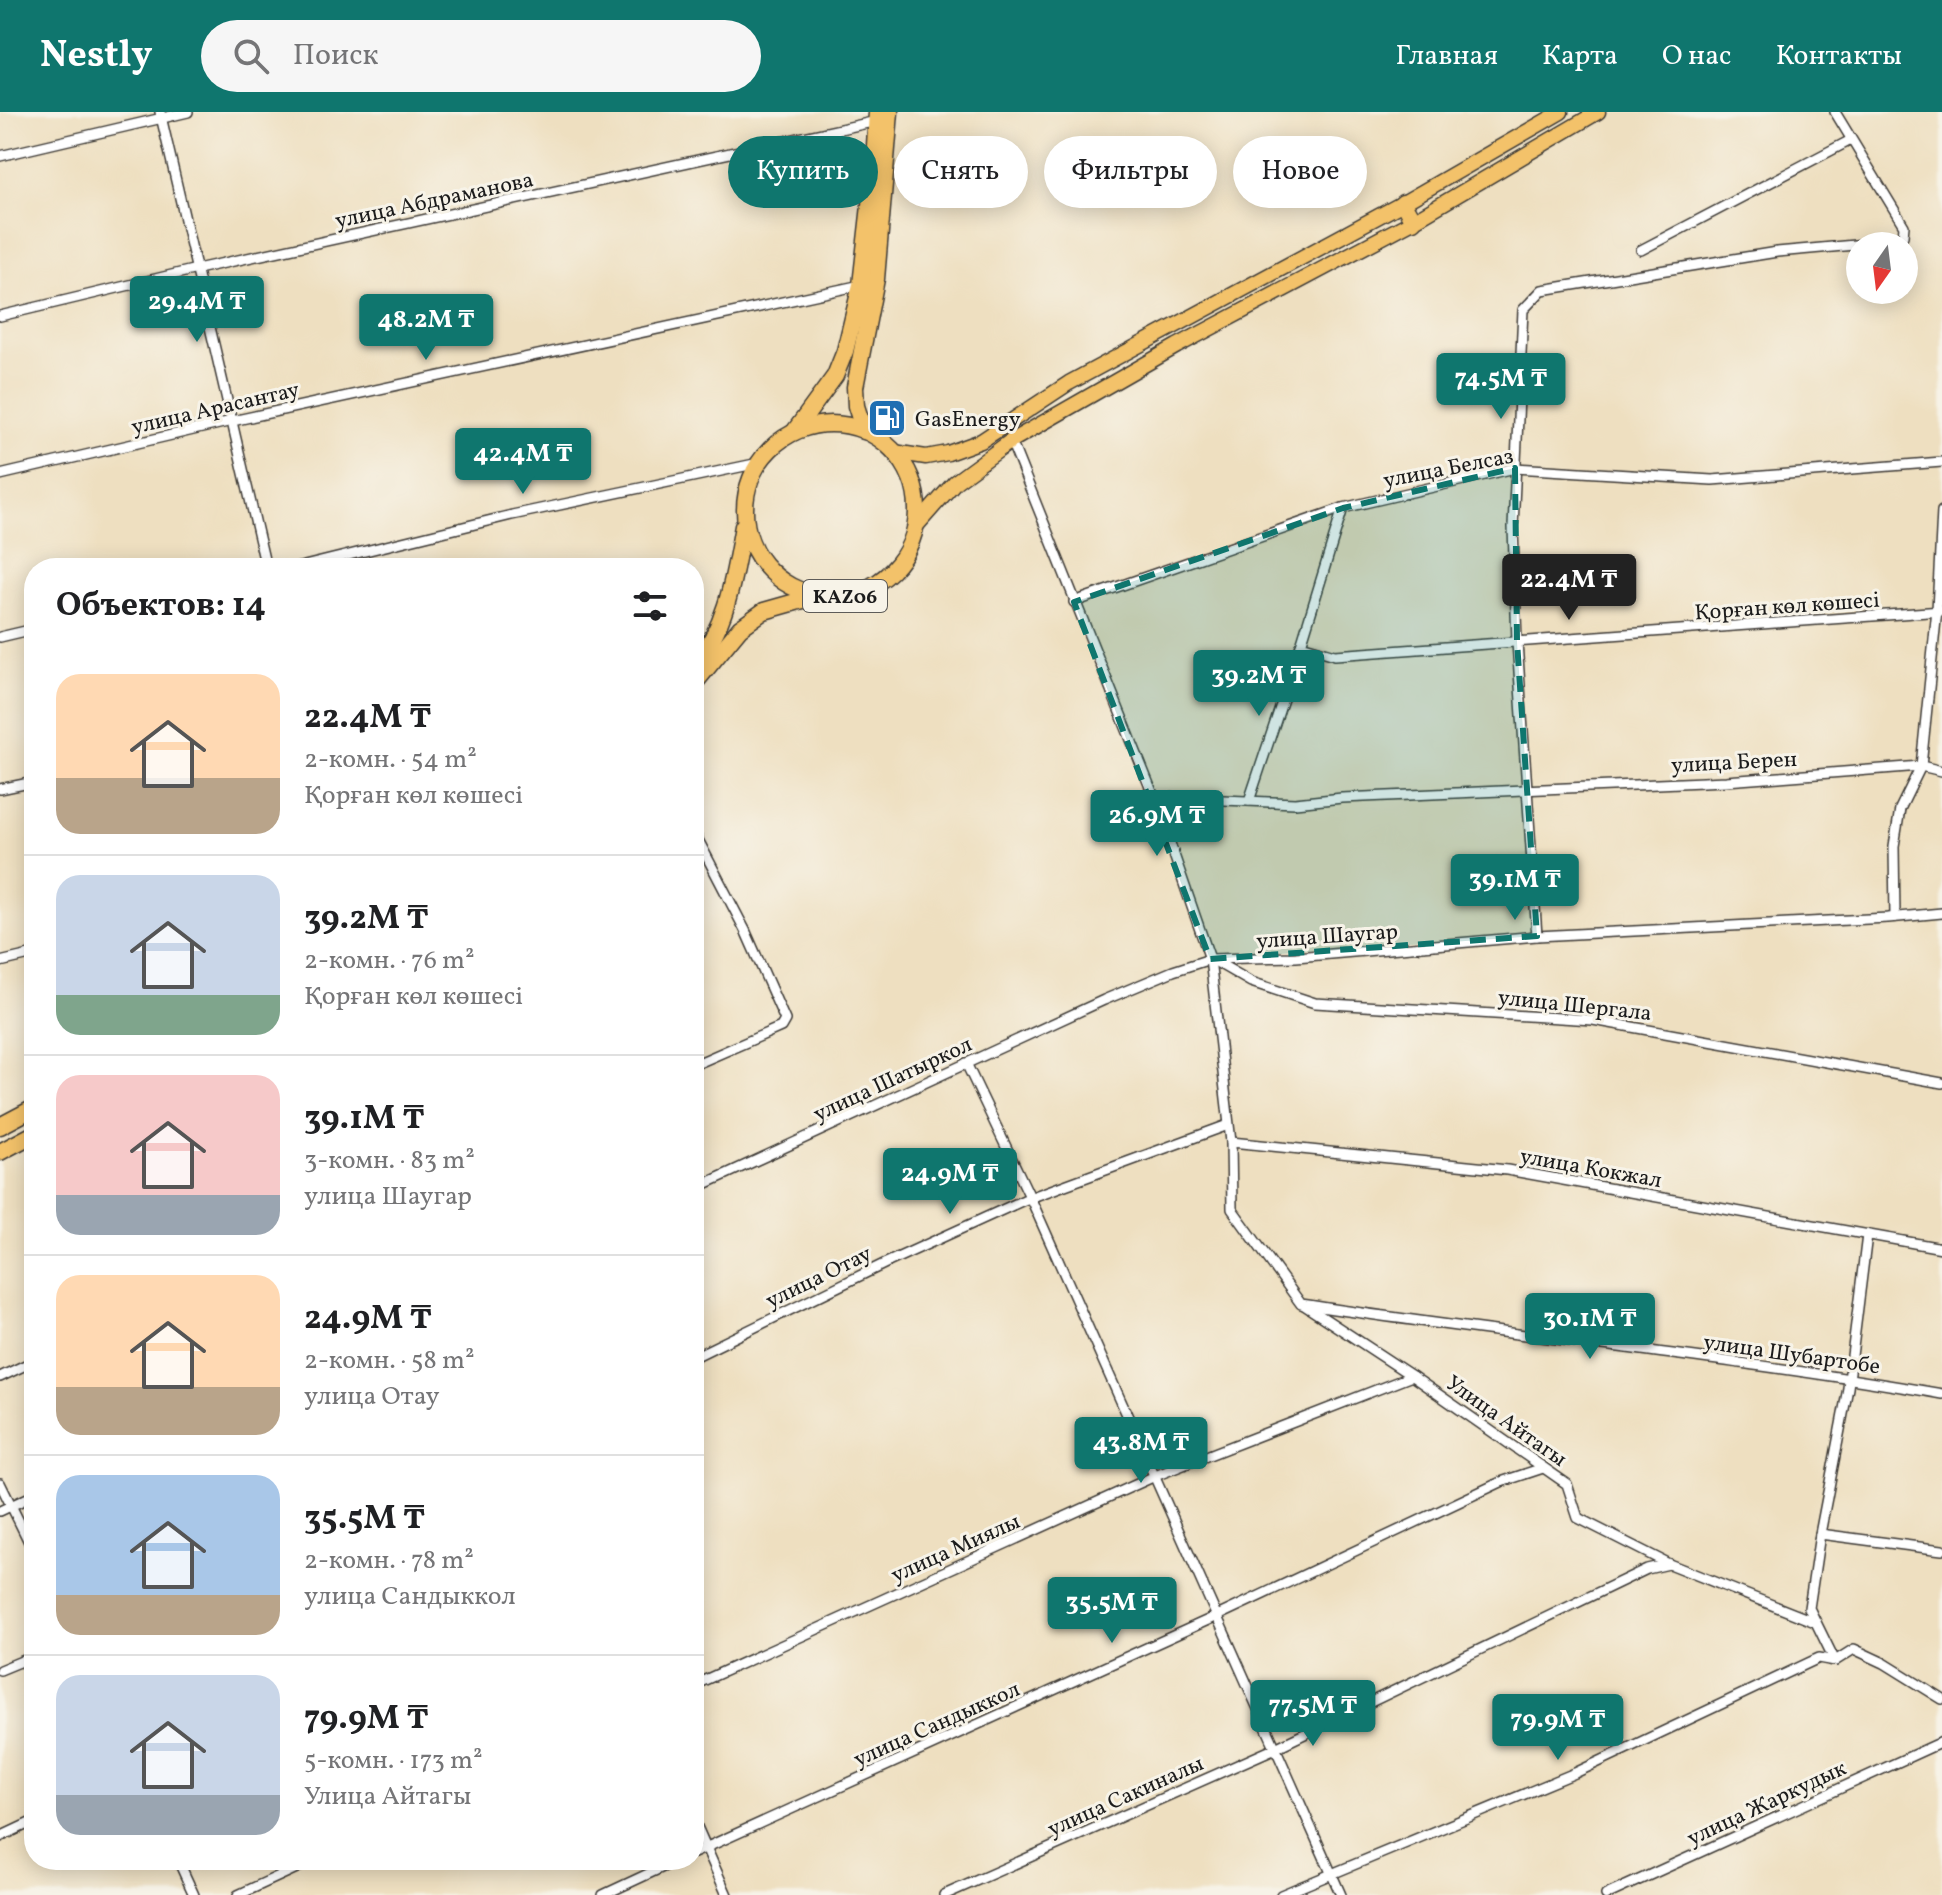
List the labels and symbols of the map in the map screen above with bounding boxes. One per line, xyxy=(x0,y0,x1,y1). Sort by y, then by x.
street label: улица Абдраманова xyxy=(332,165,537,238)
north arrow xyxy=(1846,232,1918,304)
pin: 29.4M ₸ xyxy=(123,276,271,344)
pin: 48.2M ₸ xyxy=(352,294,500,362)
pin: 74.5M ₸ xyxy=(1427,353,1575,421)
street label: улица Арасантау xyxy=(128,375,303,444)
fuel station icon: GasEnergy xyxy=(866,397,908,439)
place label: GasEnergy xyxy=(915,405,1021,436)
pin: 42.4M ₸ xyxy=(449,428,597,496)
street label: улица Белсаз xyxy=(1381,442,1516,497)
pin: 22.4M ₸ xyxy=(1495,554,1643,622)
road number: KАZ06 xyxy=(803,580,887,612)
street label: Қорған көл көшесі xyxy=(1694,586,1881,629)
pin: 39.2M ₸ xyxy=(1185,650,1333,718)
street label: улица Берен xyxy=(1670,745,1798,782)
pin: 26.9M ₸ xyxy=(1083,790,1231,858)
pin: 39.1M ₸ xyxy=(1441,854,1589,922)
street label: улица Шаугар xyxy=(1255,917,1399,958)
street label: улица Шергала xyxy=(1496,983,1653,1030)
street label: улица Шатыркол xyxy=(809,1030,978,1131)
street label: улица Кокжал xyxy=(1517,1142,1664,1197)
pin: 24.9M ₸ xyxy=(876,1148,1024,1216)
street label: улица Отау xyxy=(761,1239,877,1317)
pin: 30.1M ₸ xyxy=(1516,1293,1664,1361)
street label: улица Шубартобе xyxy=(1701,1328,1882,1383)
street label: Улица Айтагы xyxy=(1439,1369,1572,1475)
pin: 43.8M ₸ xyxy=(1067,1417,1215,1485)
street label: улица Миялы xyxy=(886,1507,1026,1592)
pin: 35.5M ₸ xyxy=(1038,1577,1186,1645)
street label: улица Сандыккол xyxy=(849,1675,1025,1776)
pin: 77.5M ₸ xyxy=(1239,1680,1387,1748)
pin: 79.9M ₸ xyxy=(1484,1694,1632,1762)
street label: улица Сакиналы xyxy=(1043,1749,1209,1846)
street label: улица Жаркудык xyxy=(1682,1754,1852,1855)

